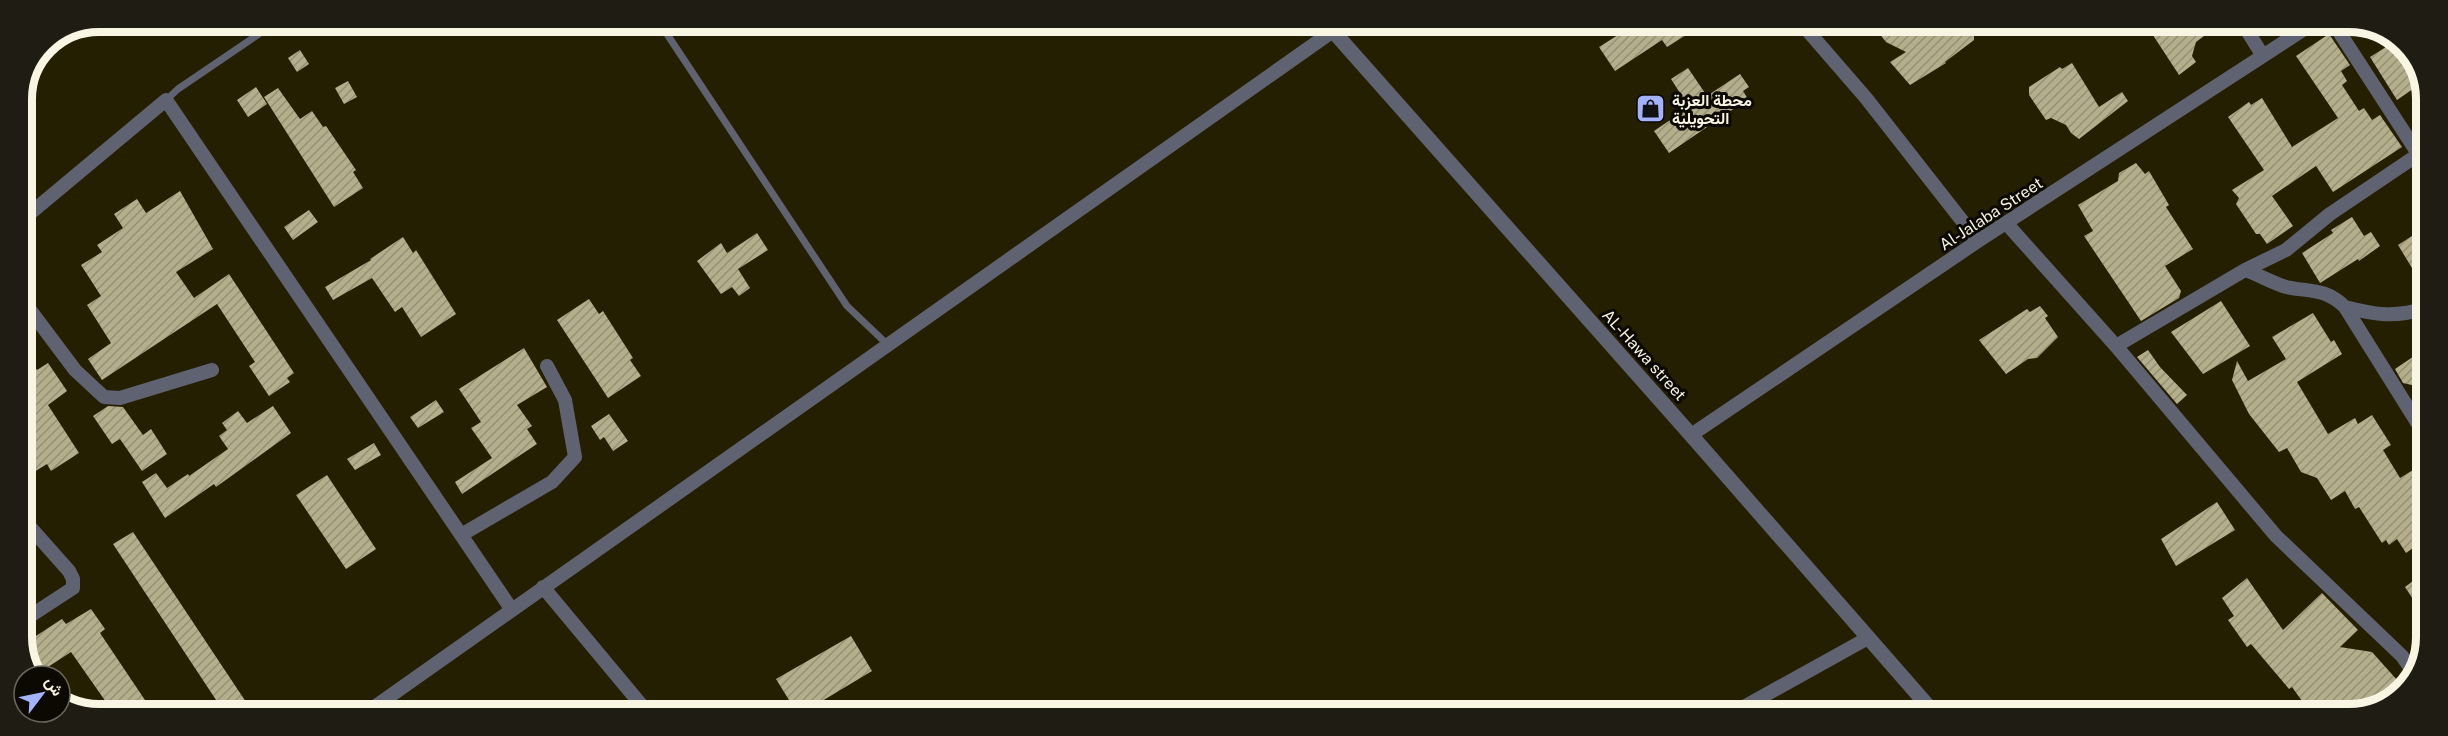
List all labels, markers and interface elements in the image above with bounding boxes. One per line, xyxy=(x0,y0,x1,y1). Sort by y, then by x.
place label: محطة العزبة التحويلية xyxy=(1672,91,1752,129)
shop icon: محطة العزبة التحويلية xyxy=(1635,93,1667,125)
street label: Al-Jalaba Street xyxy=(1936,174,2046,254)
street label: AL-Hawa street xyxy=(1598,306,1690,404)
north arrow xyxy=(12,664,72,724)
text: ش xyxy=(41,673,67,700)

